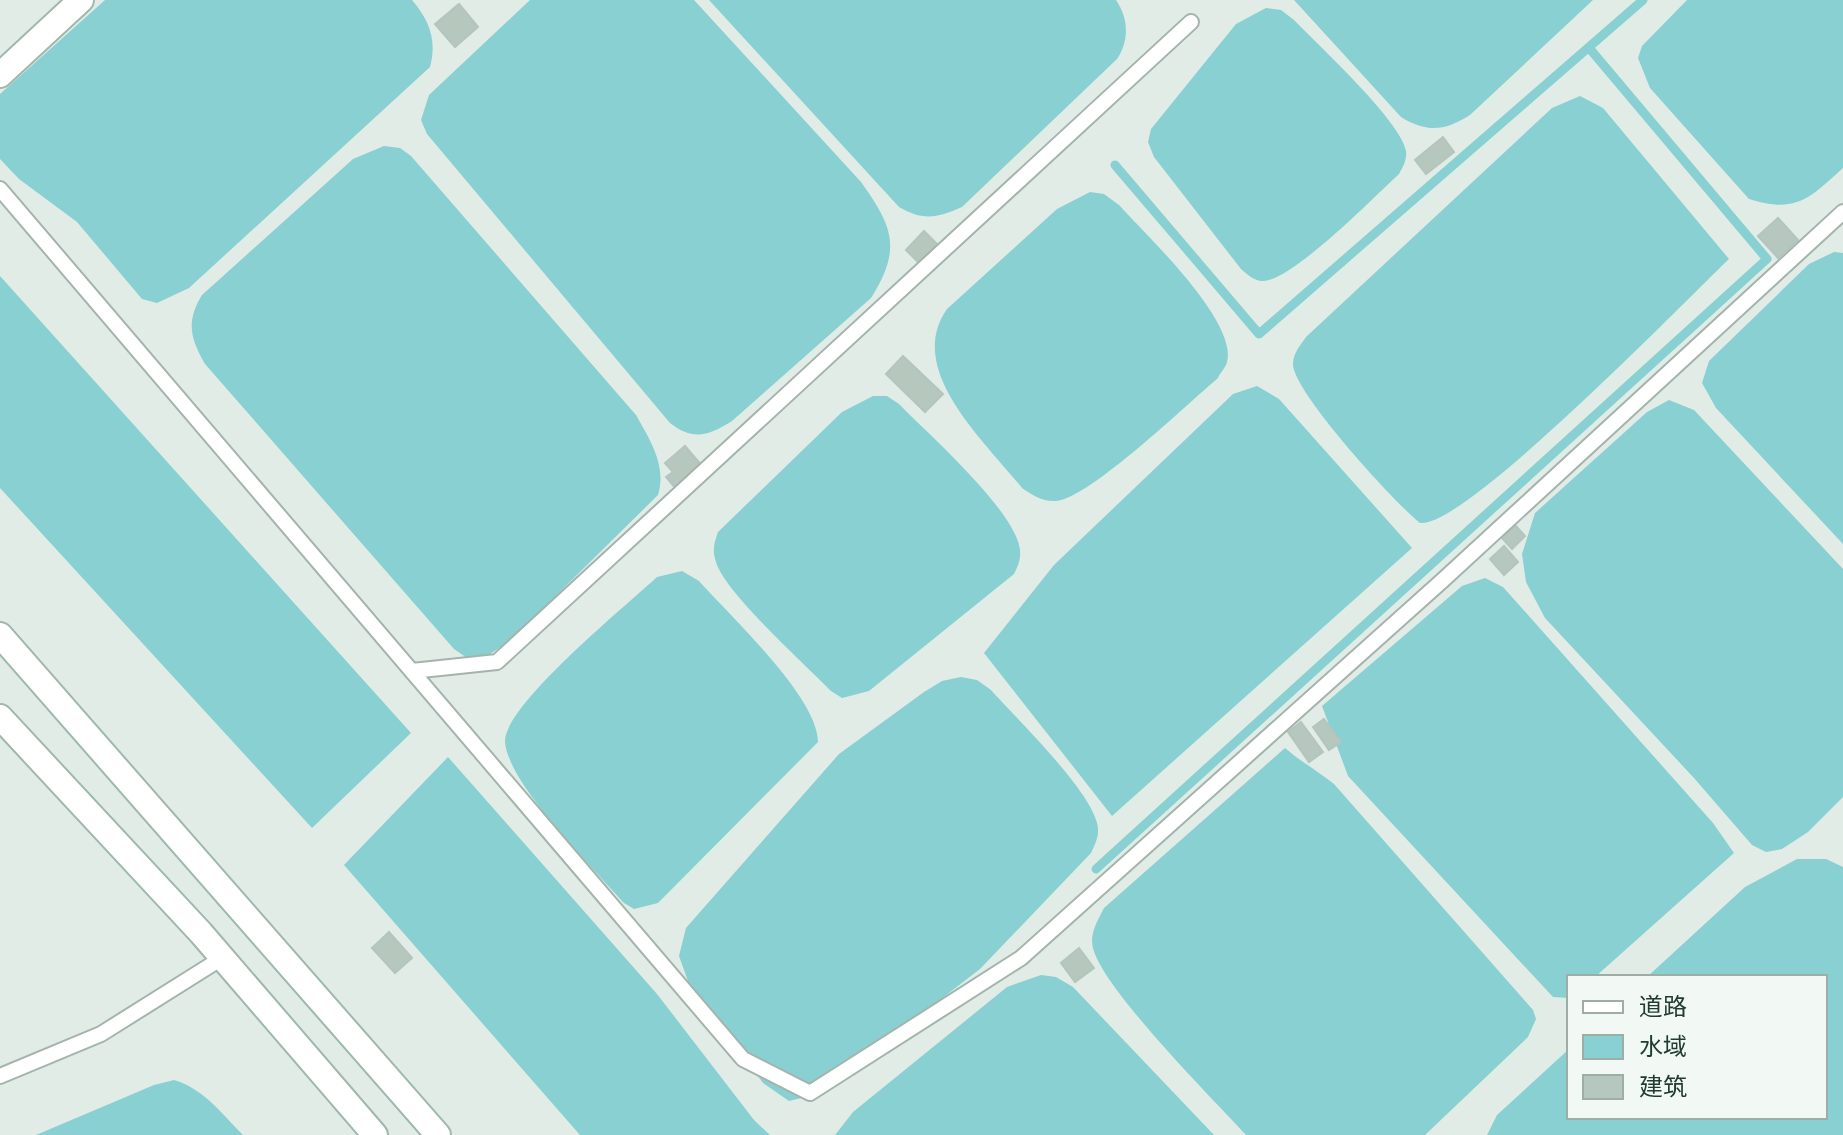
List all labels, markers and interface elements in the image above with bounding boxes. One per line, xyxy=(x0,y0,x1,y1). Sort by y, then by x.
legend xyxy=(1567,975,1827,1119)
text: 道路 xyxy=(1639,992,1687,1021)
text: 水域 xyxy=(1639,1032,1687,1061)
text: 建筑 xyxy=(1639,1072,1687,1101)

